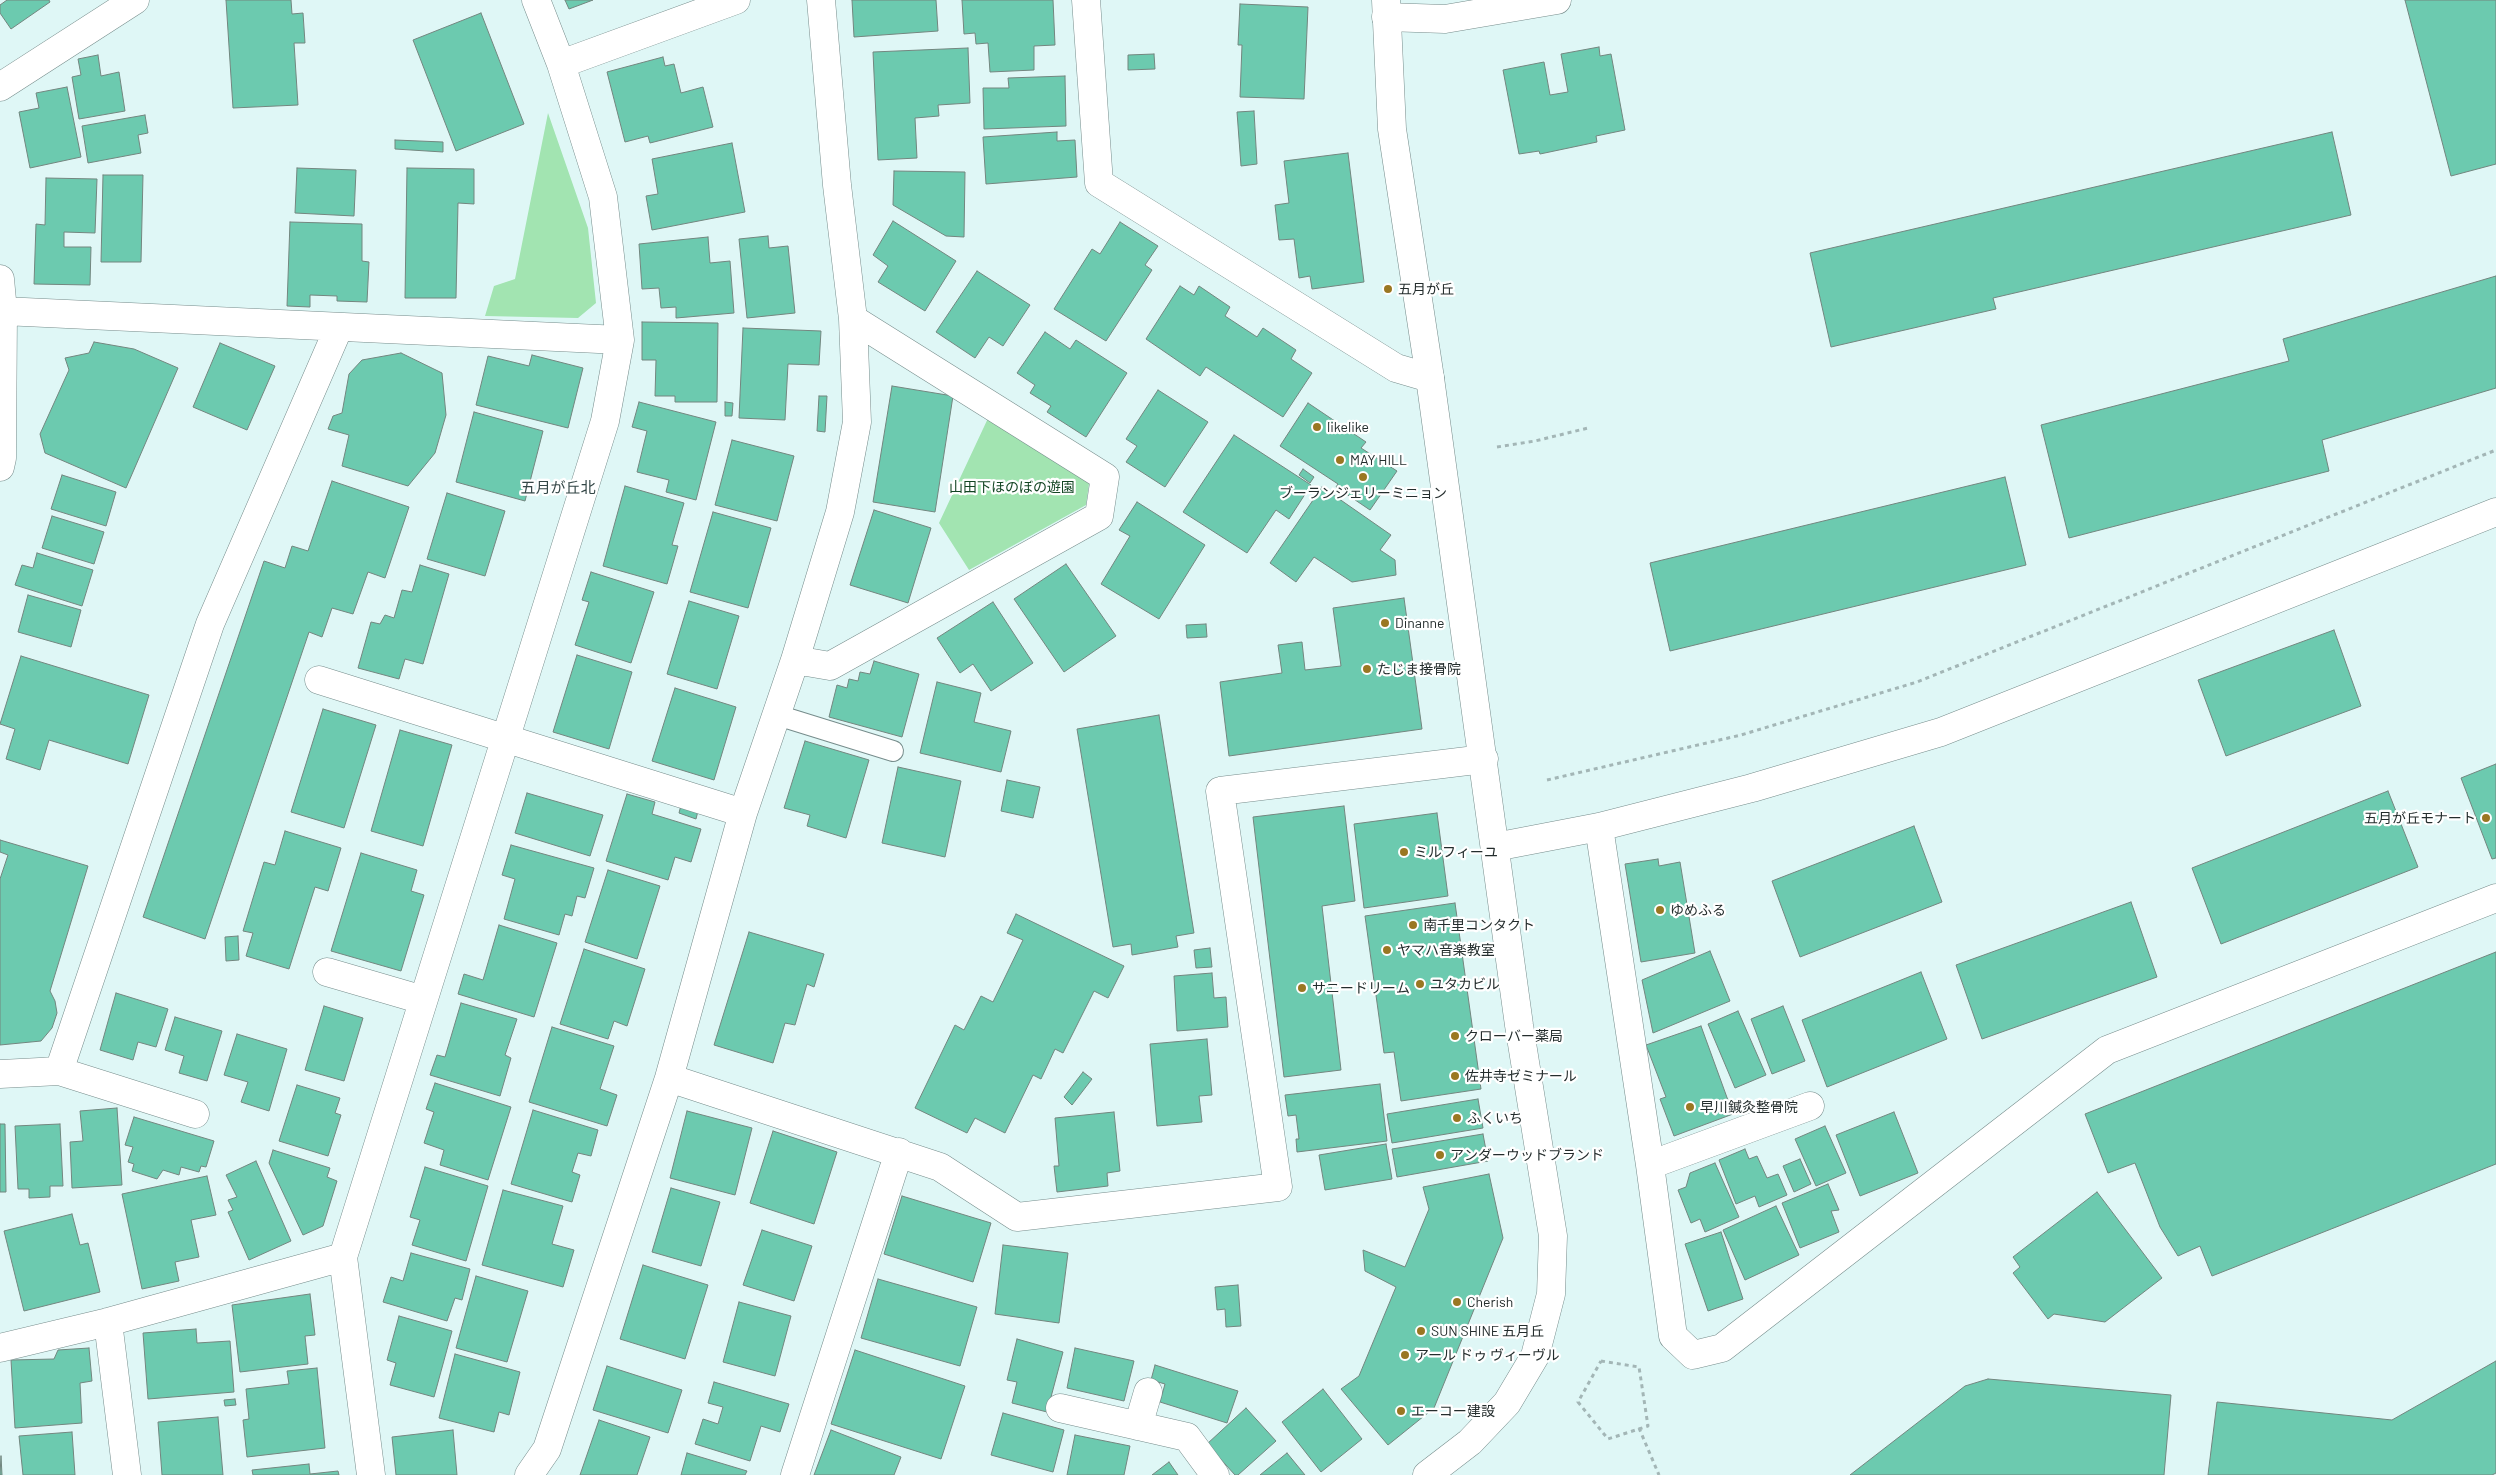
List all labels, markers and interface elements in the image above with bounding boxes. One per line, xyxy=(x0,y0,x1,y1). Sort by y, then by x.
place label: 五月が丘 xyxy=(1398,281,1454,297)
marker: 五月が丘 xyxy=(1382,283,1394,295)
place label: likelike xyxy=(1327,419,1369,435)
marker: likelike xyxy=(1311,421,1323,433)
place label: MAY HILL xyxy=(1350,452,1407,468)
marker: MAY HILL xyxy=(1334,454,1346,466)
marker: ブーランジェリーミニョン xyxy=(1357,471,1369,483)
district label: 五月が丘北 xyxy=(521,479,595,497)
park label: 山田下ほのぼの遊園 xyxy=(949,479,1075,495)
place label: ブーランジェリーミニョン xyxy=(1279,485,1447,501)
place label: Dinanne xyxy=(1395,615,1444,631)
marker: Dinanne xyxy=(1379,617,1391,629)
place label: たじま接骨院 xyxy=(1377,661,1461,677)
marker: たじま接骨院 xyxy=(1361,663,1373,675)
place label: 五月が丘モナート xyxy=(2364,810,2476,826)
marker: 五月が丘モナート xyxy=(2480,812,2492,824)
place label: ミルフィーユ xyxy=(1414,844,1498,860)
marker: ミルフィーユ xyxy=(1398,846,1410,858)
place label: ゆめふる xyxy=(1670,902,1726,918)
marker: ゆめふる xyxy=(1654,904,1666,916)
place label: 南千里コンタクト xyxy=(1423,917,1535,933)
marker: 南千里コンタクト xyxy=(1407,919,1419,931)
place label: ヤマハ音楽教室 xyxy=(1397,942,1495,958)
marker: ヤマハ音楽教室 xyxy=(1381,944,1393,956)
place label: ユタカビル xyxy=(1430,976,1500,992)
marker: ユタカビル xyxy=(1414,978,1426,990)
place label: サニードリーム xyxy=(1312,980,1410,996)
marker: サニードリーム xyxy=(1296,982,1308,994)
place label: クローバー薬局 xyxy=(1465,1028,1563,1044)
marker: クローバー薬局 xyxy=(1449,1030,1461,1042)
place label: 佐井寺ゼミナール xyxy=(1465,1068,1577,1084)
marker: 佐井寺ゼミナール xyxy=(1449,1070,1461,1082)
place label: 早川鍼灸整骨院 xyxy=(1700,1099,1798,1115)
marker: 早川鍼灸整骨院 xyxy=(1684,1101,1696,1113)
place label: ふくいち xyxy=(1467,1110,1523,1126)
marker: ふくいち xyxy=(1451,1112,1463,1124)
place label: アンダーウッドブランド xyxy=(1450,1147,1604,1163)
marker: アンダーウッドブランド xyxy=(1434,1149,1446,1161)
place label: Cherish xyxy=(1467,1294,1513,1310)
marker: Cherish xyxy=(1451,1296,1463,1308)
place label: SUN SHINE 五月丘 xyxy=(1431,1323,1544,1339)
marker: SUN SHINE 五月丘 xyxy=(1415,1325,1427,1337)
place label: アール ドゥ ヴィーヴル xyxy=(1415,1347,1560,1363)
marker: アール ドゥ ヴィーヴル xyxy=(1399,1349,1411,1361)
place label: エーコー建設 xyxy=(1411,1403,1495,1419)
marker: エーコー建設 xyxy=(1395,1405,1407,1417)

